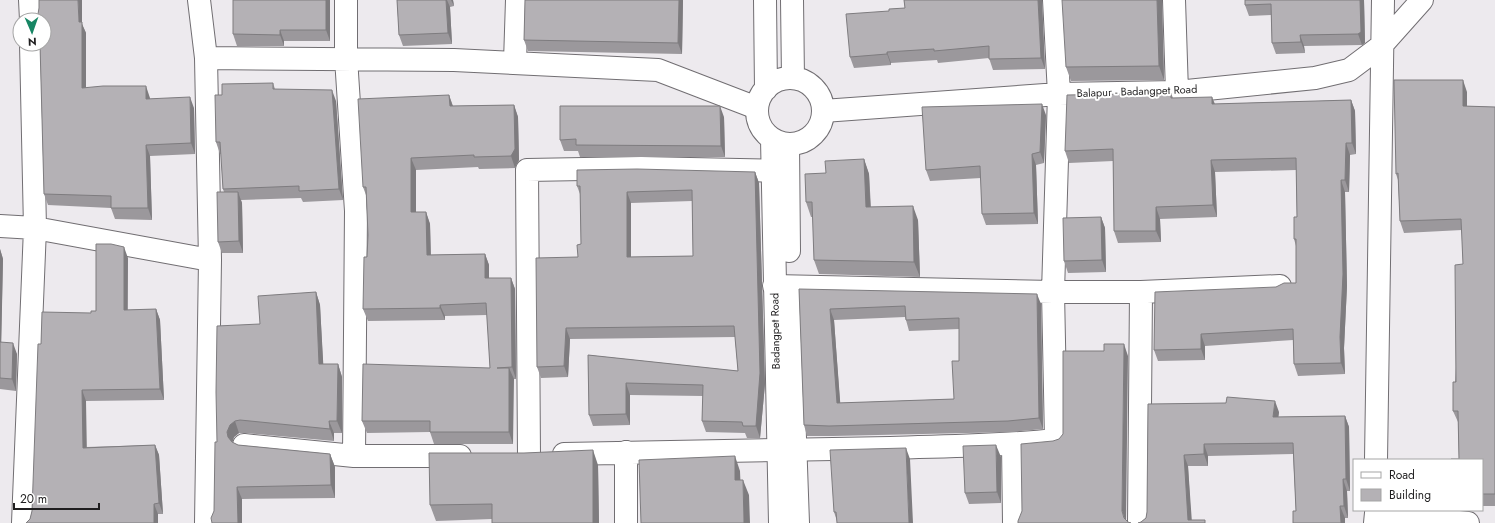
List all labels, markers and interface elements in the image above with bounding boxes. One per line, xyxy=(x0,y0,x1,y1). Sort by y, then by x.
north arrow xyxy=(12,12,52,52)
text: N xyxy=(28,34,37,50)
street label: Balapur - Badangpet Road xyxy=(1076,81,1198,101)
street label: Badangpet Road xyxy=(766,293,784,369)
legend xyxy=(1353,459,1483,511)
text: Road xyxy=(1389,466,1415,484)
scale bar xyxy=(14,485,99,511)
text: Building xyxy=(1389,486,1431,504)
text: 20 m xyxy=(20,490,47,508)

